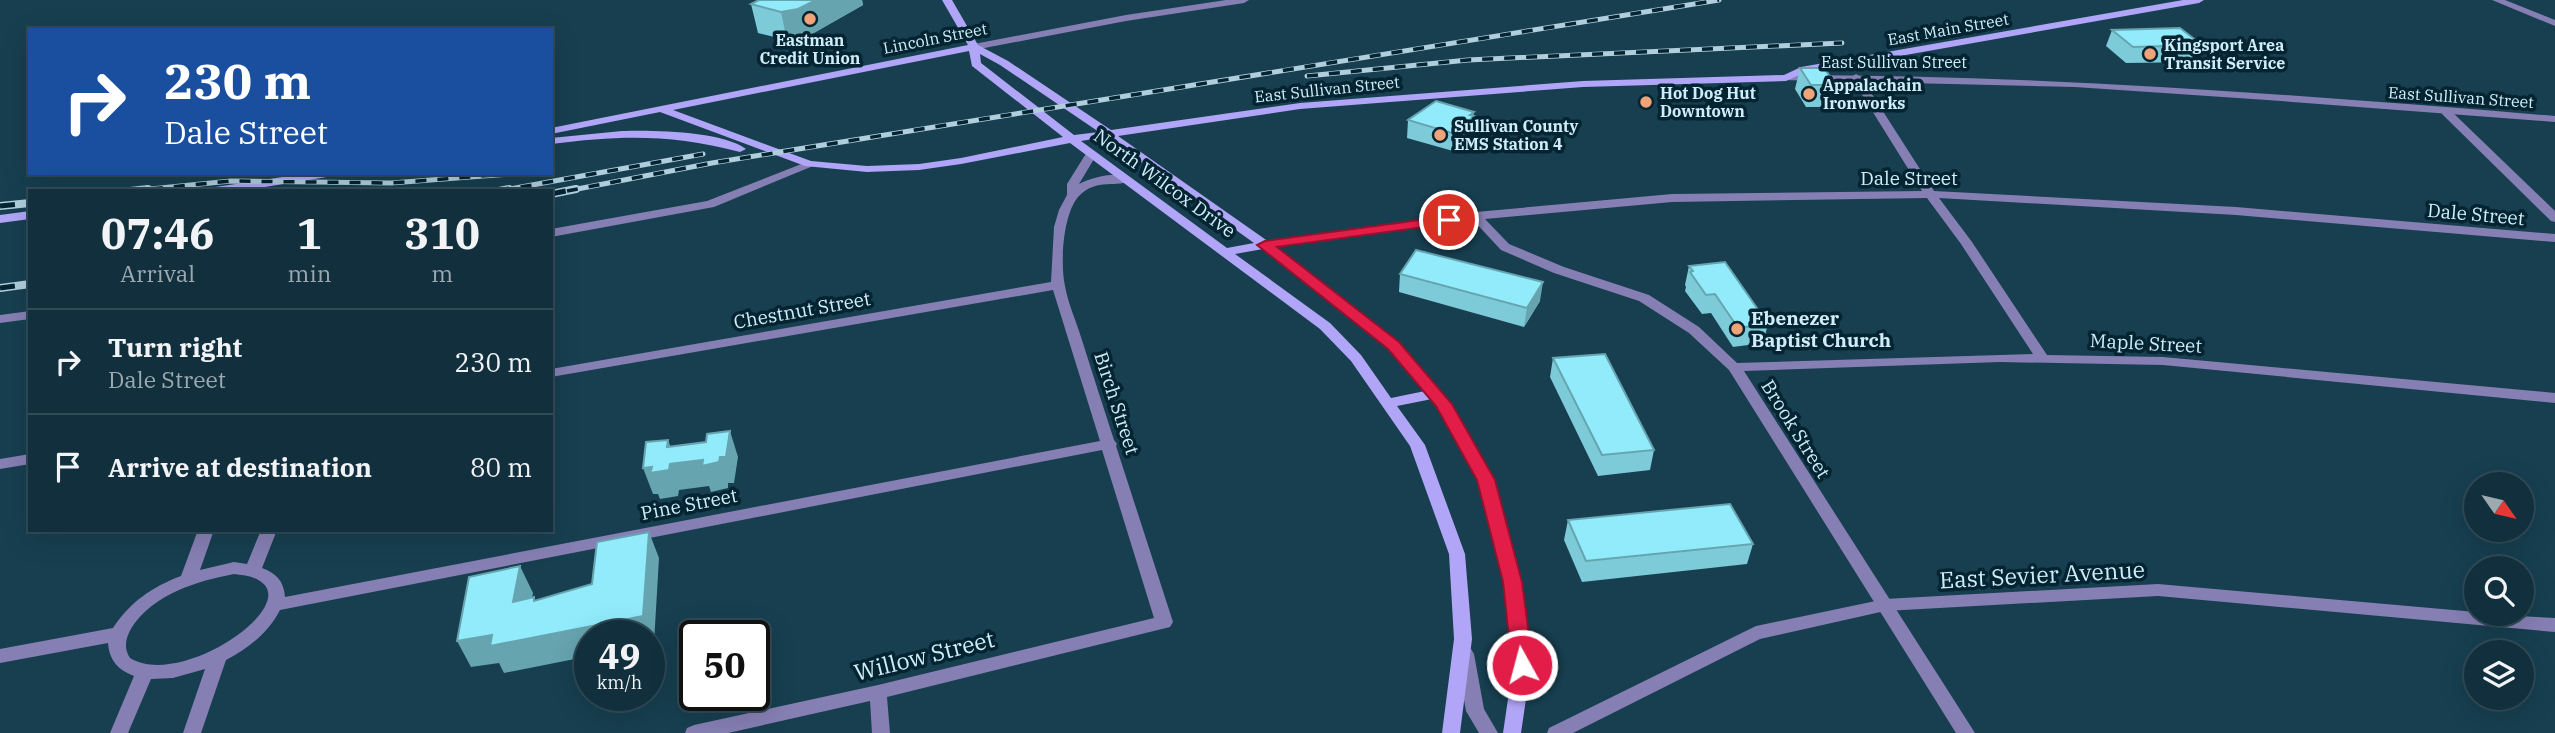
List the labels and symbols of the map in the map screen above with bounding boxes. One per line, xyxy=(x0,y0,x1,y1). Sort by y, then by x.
street label: East Main Street xyxy=(1886,8,2010,49)
marker: Eastman Credit Union xyxy=(802,11,818,27)
street label: Lincoln Street xyxy=(881,18,989,58)
place label: Eastman Credit Union xyxy=(760,30,861,68)
place label: Kingsport Area Transit Service xyxy=(2164,35,2285,73)
marker: Kingsport Area Transit Service xyxy=(2142,46,2158,62)
street label: East Sullivan Street xyxy=(1821,52,1967,72)
street label: East Sullivan Street xyxy=(1253,71,1401,107)
place label: Appalachain Ironworks xyxy=(1823,75,1922,113)
street label: East Sullivan Street xyxy=(2388,82,2535,112)
place label: Hot Dog Hut Downtown xyxy=(1660,83,1756,121)
marker: Appalachain Ironworks xyxy=(1801,86,1817,102)
marker: Hot Dog Hut Downtown xyxy=(1638,94,1654,110)
place label: Sullivan County EMS Station 4 xyxy=(1454,116,1579,154)
street label: North Wilcox Drive xyxy=(1089,123,1241,243)
marker: Sullivan County EMS Station 4 xyxy=(1432,127,1448,143)
street label: Dale Street xyxy=(1860,166,1958,190)
pin xyxy=(1419,190,1479,250)
street label: Dale Street xyxy=(2426,198,2526,230)
street label: Chestnut Street xyxy=(732,286,873,334)
place label: Ebenezer Baptist Church xyxy=(1751,306,1891,352)
marker: Ebenezer Baptist Church xyxy=(1729,321,1745,337)
street label: Maple Street xyxy=(2089,328,2203,358)
street label: Birch Street xyxy=(1089,349,1145,458)
street label: Brook Street xyxy=(1756,375,1836,483)
north arrow xyxy=(2464,472,2534,542)
street label: Pine Street xyxy=(639,483,740,525)
street label: East Sevier Avenue xyxy=(1938,554,2146,594)
speed limit sign: 50 xyxy=(679,620,770,711)
street label: Willow Street xyxy=(851,623,997,687)
position arrow xyxy=(1485,628,1559,702)

